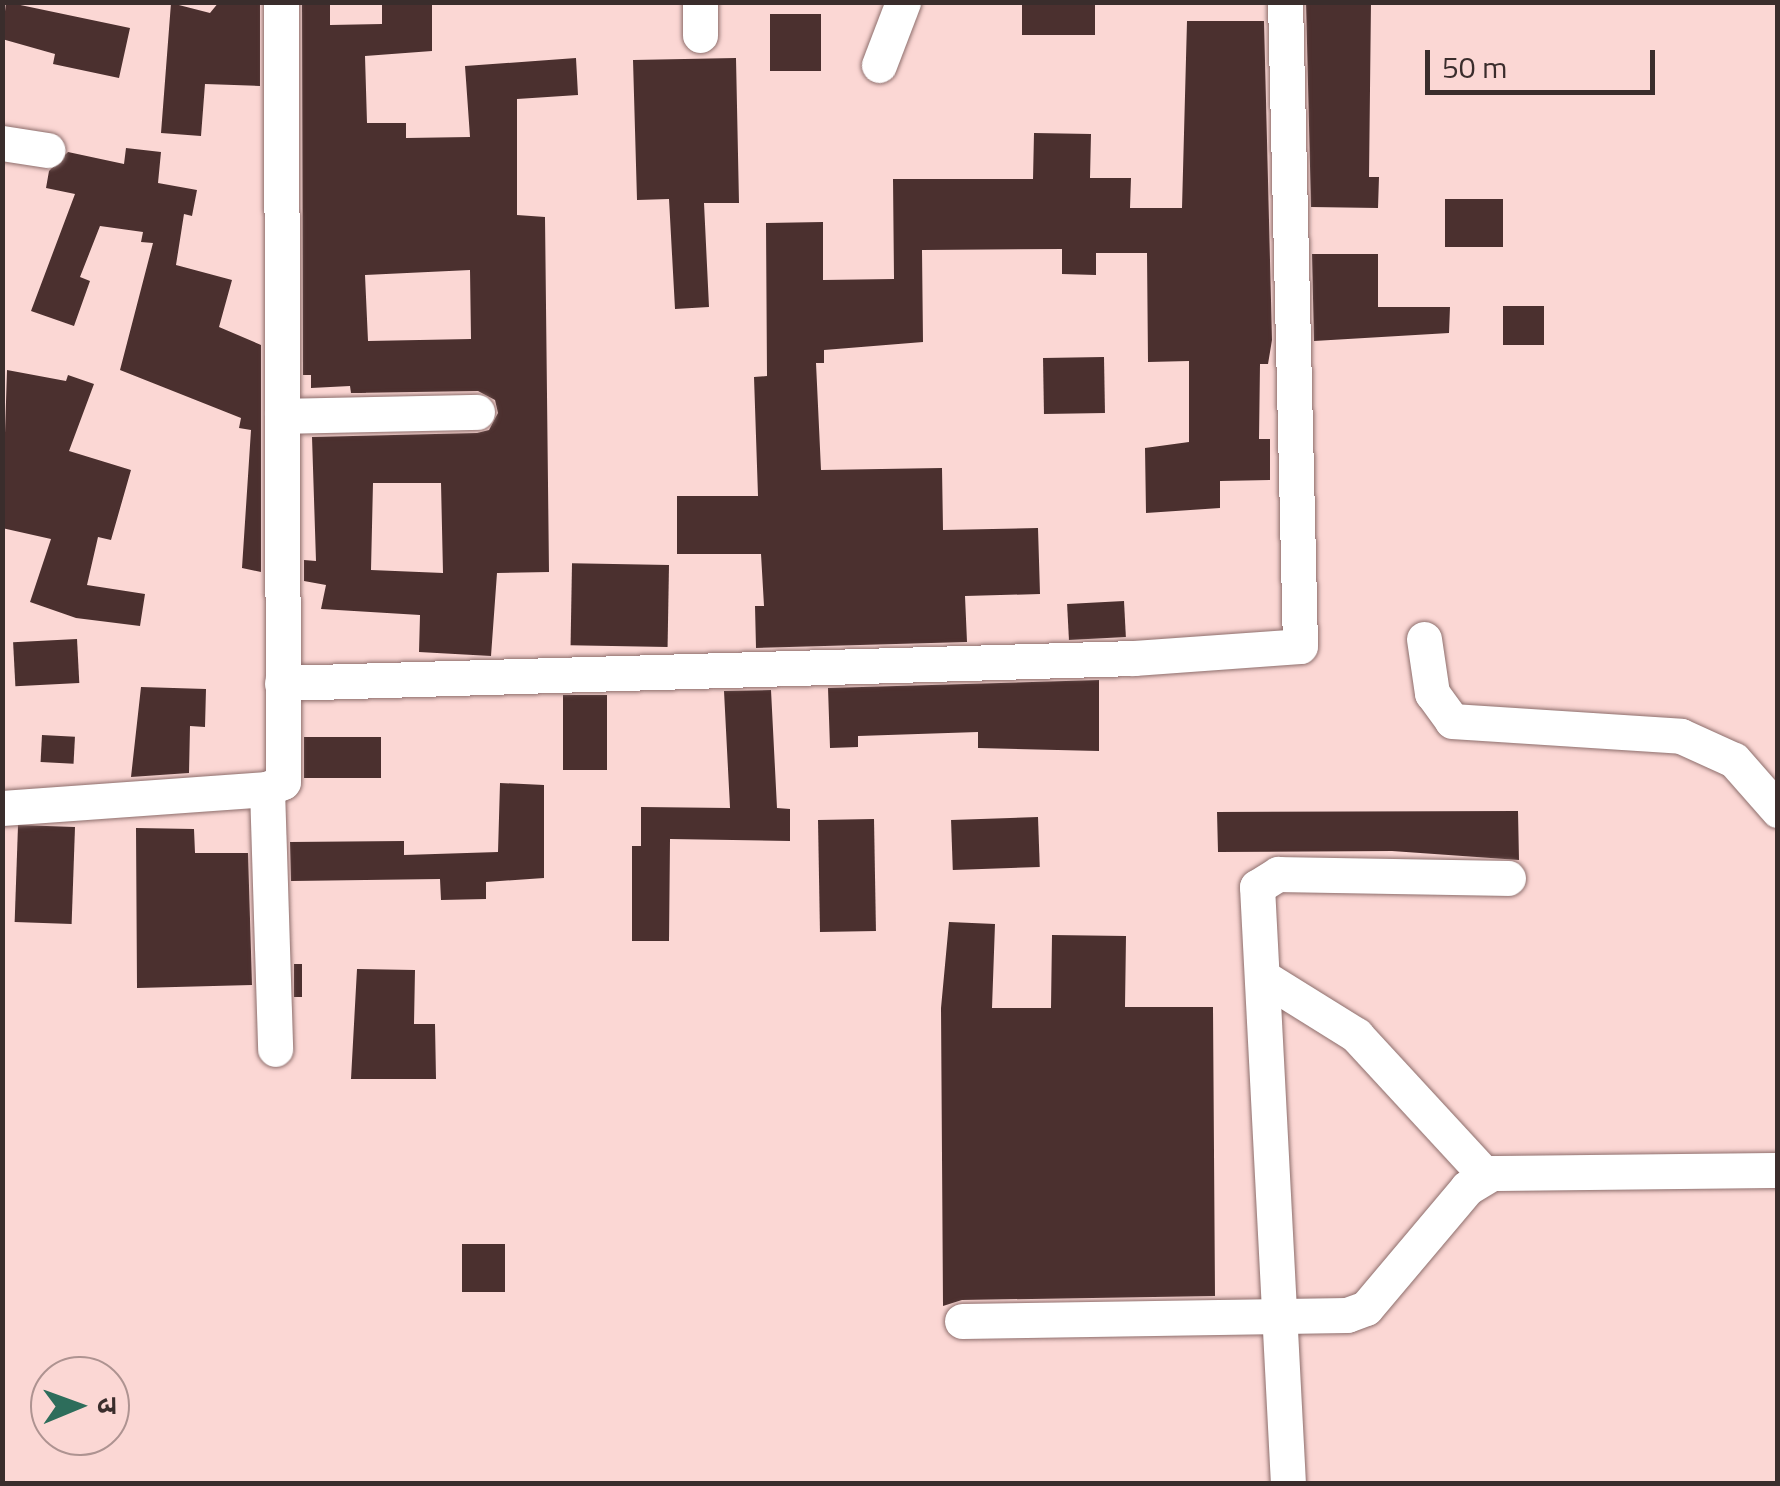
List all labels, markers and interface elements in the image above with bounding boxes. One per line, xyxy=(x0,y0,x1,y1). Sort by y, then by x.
scale bar xyxy=(1430,30,1660,92)
text: 50 m xyxy=(1442,44,1507,90)
north arrow xyxy=(30,1356,130,1456)
text: उ xyxy=(87,1397,130,1414)

